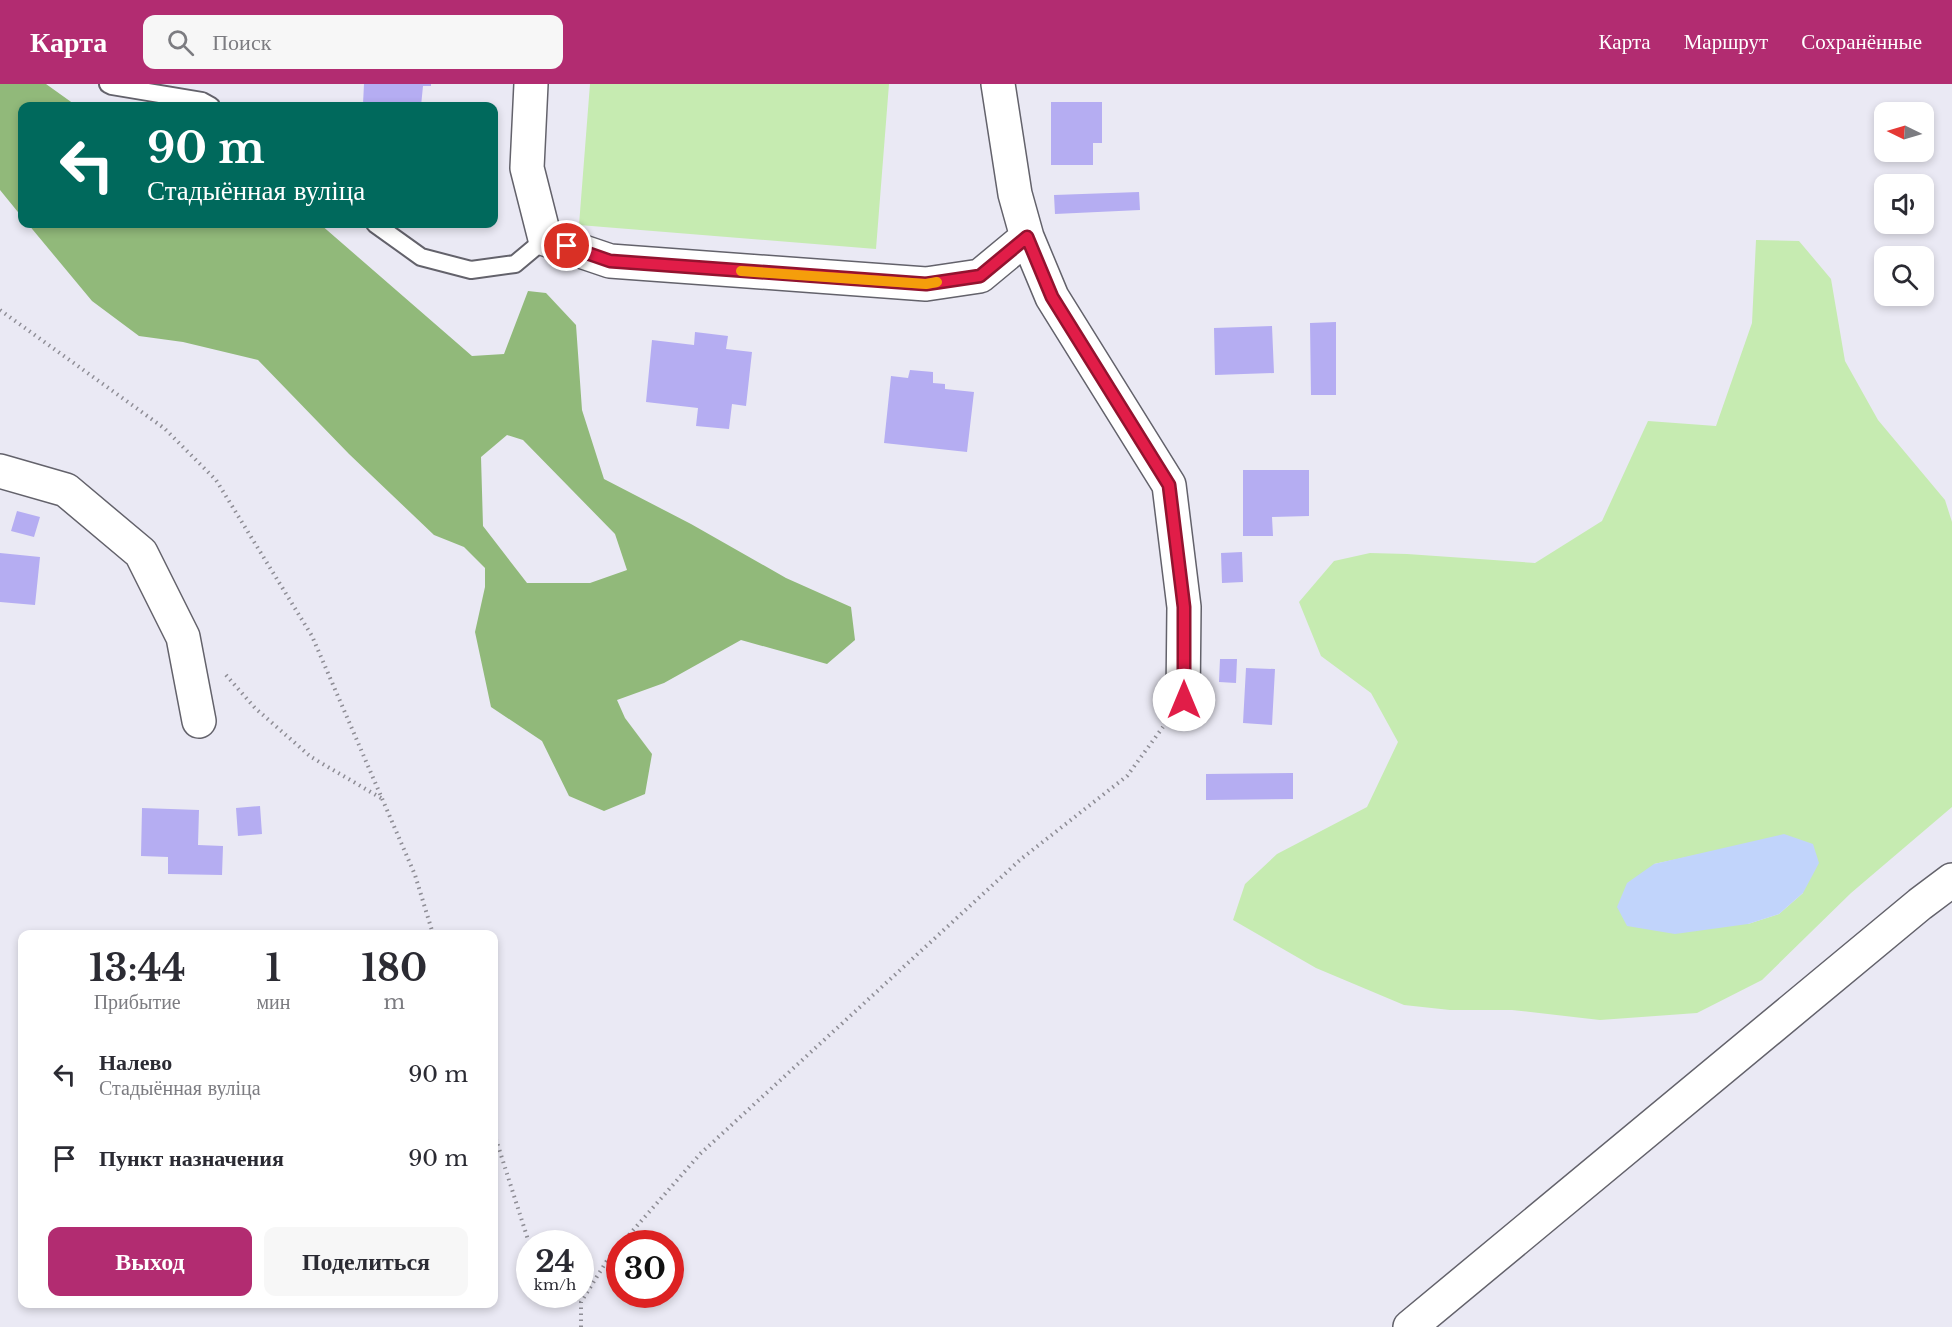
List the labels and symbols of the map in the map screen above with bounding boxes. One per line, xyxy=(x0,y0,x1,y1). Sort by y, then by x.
north arrow xyxy=(1874,102,1934,162)
pin xyxy=(541,220,592,271)
position arrow xyxy=(1152,668,1216,732)
speed limit sign: 30 xyxy=(606,1230,684,1308)

